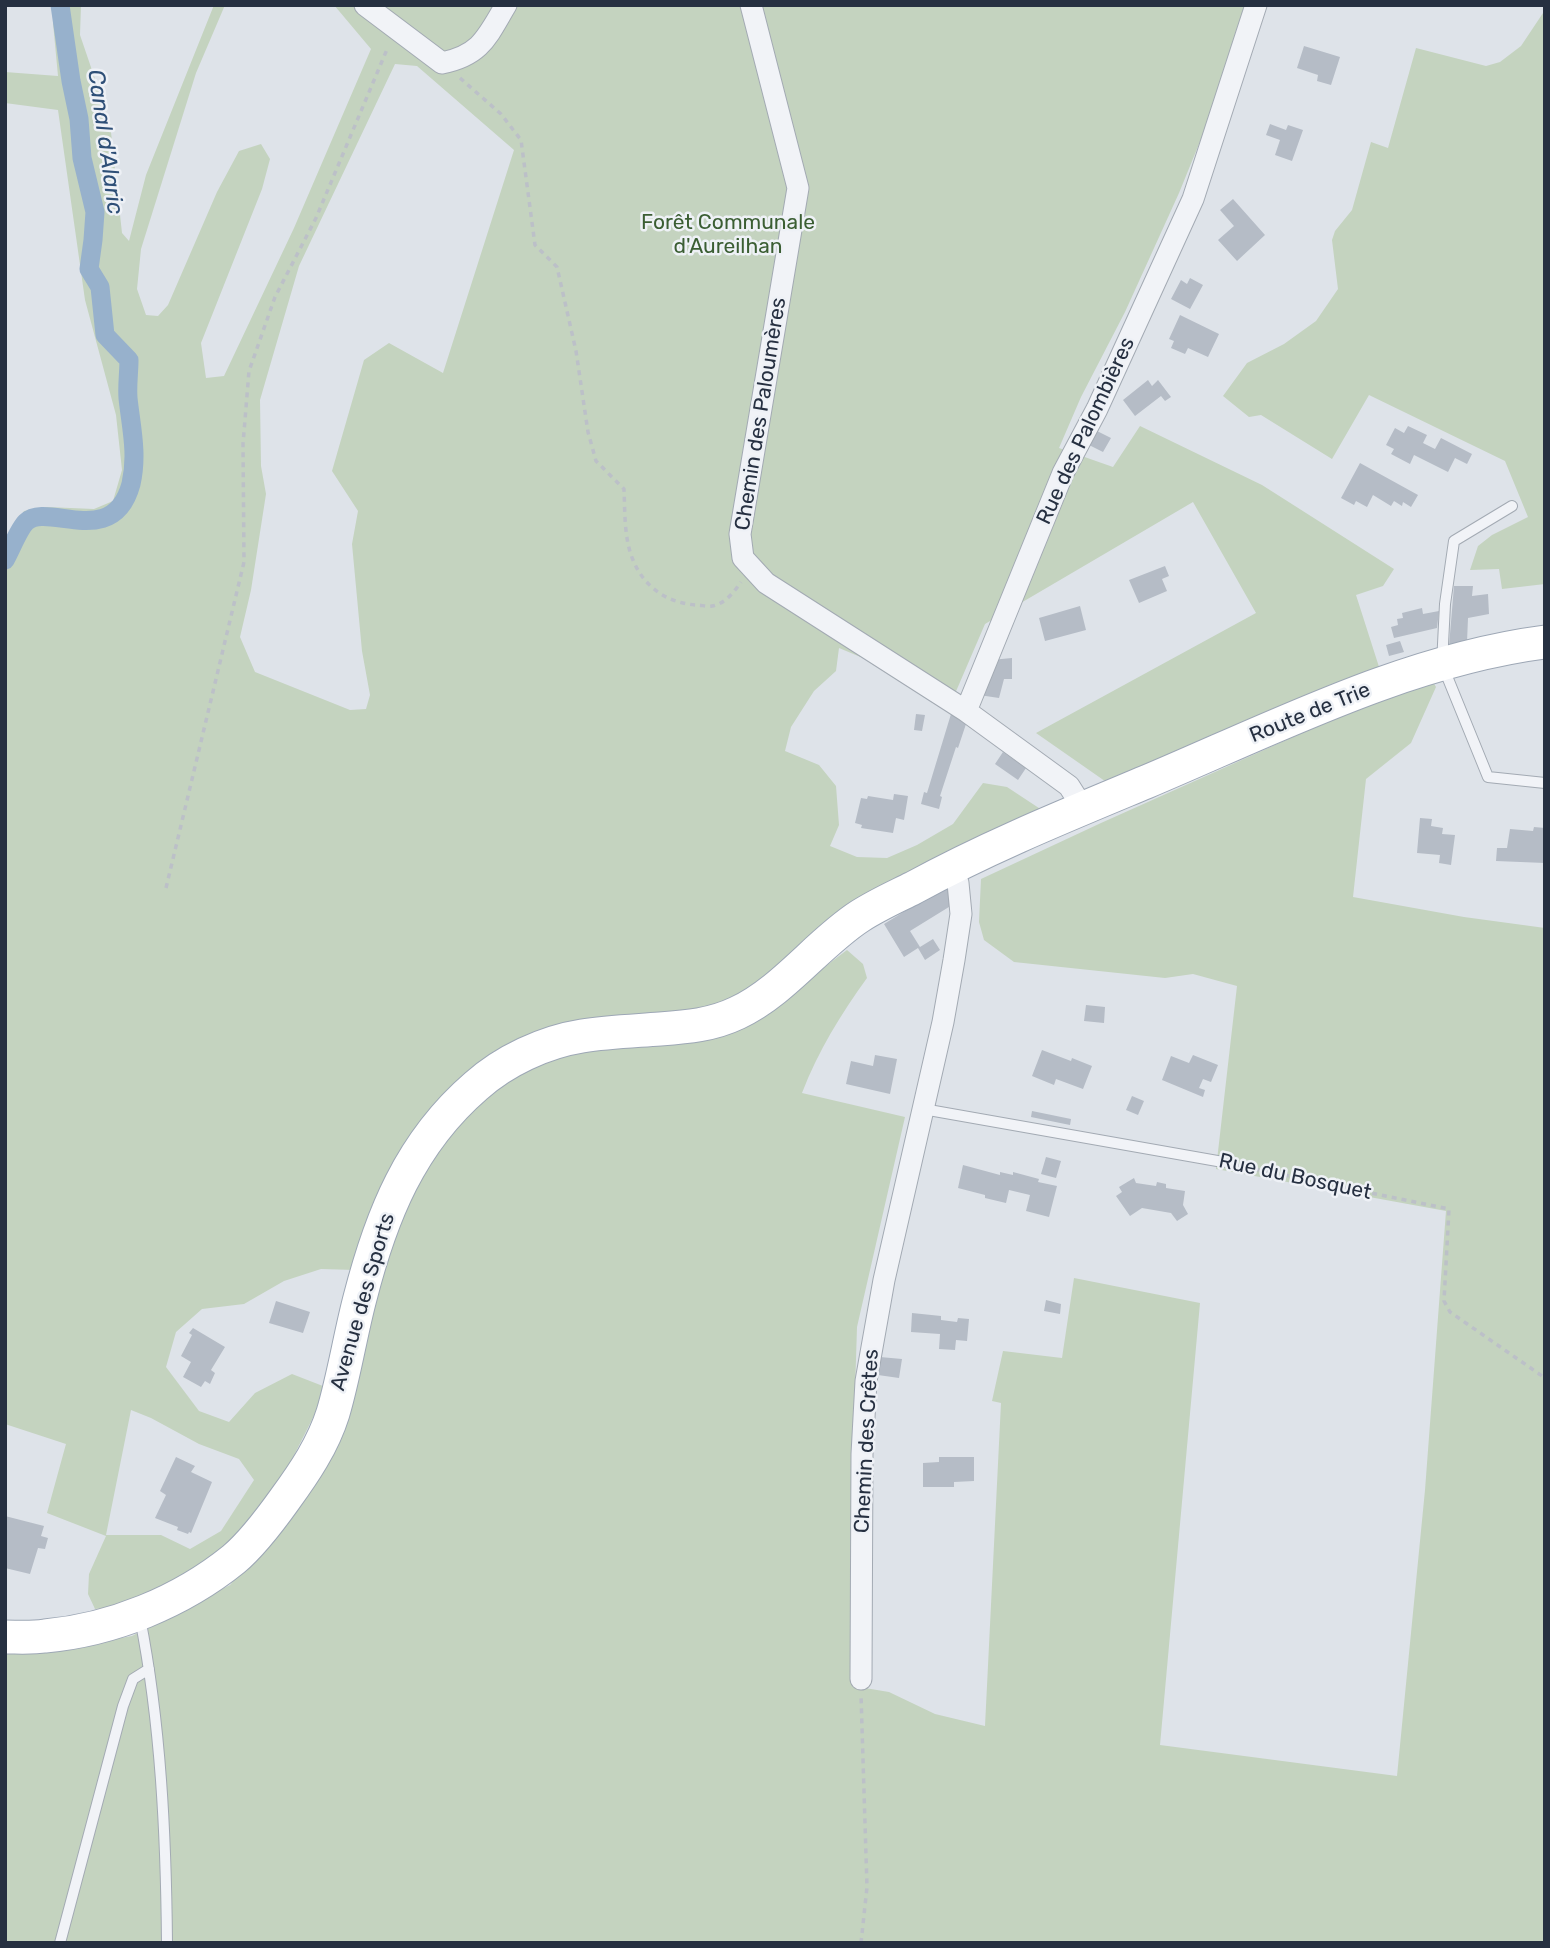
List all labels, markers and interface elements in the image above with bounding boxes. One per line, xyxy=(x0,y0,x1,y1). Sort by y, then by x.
water label: Canal d'Alaric xyxy=(81,68,129,216)
park label: Forêt Communale d'Aureilhan xyxy=(641,210,815,260)
street label: Chemin des Paloumères xyxy=(730,296,792,532)
street label: Rue des Palombières xyxy=(1032,333,1140,529)
street label: Route de Trie xyxy=(1246,677,1374,749)
street label: Rue du Bosquet xyxy=(1216,1149,1374,1205)
street label: Avenue des Sports xyxy=(326,1210,400,1394)
street label: Chemin des Crêtes xyxy=(850,1348,884,1534)

